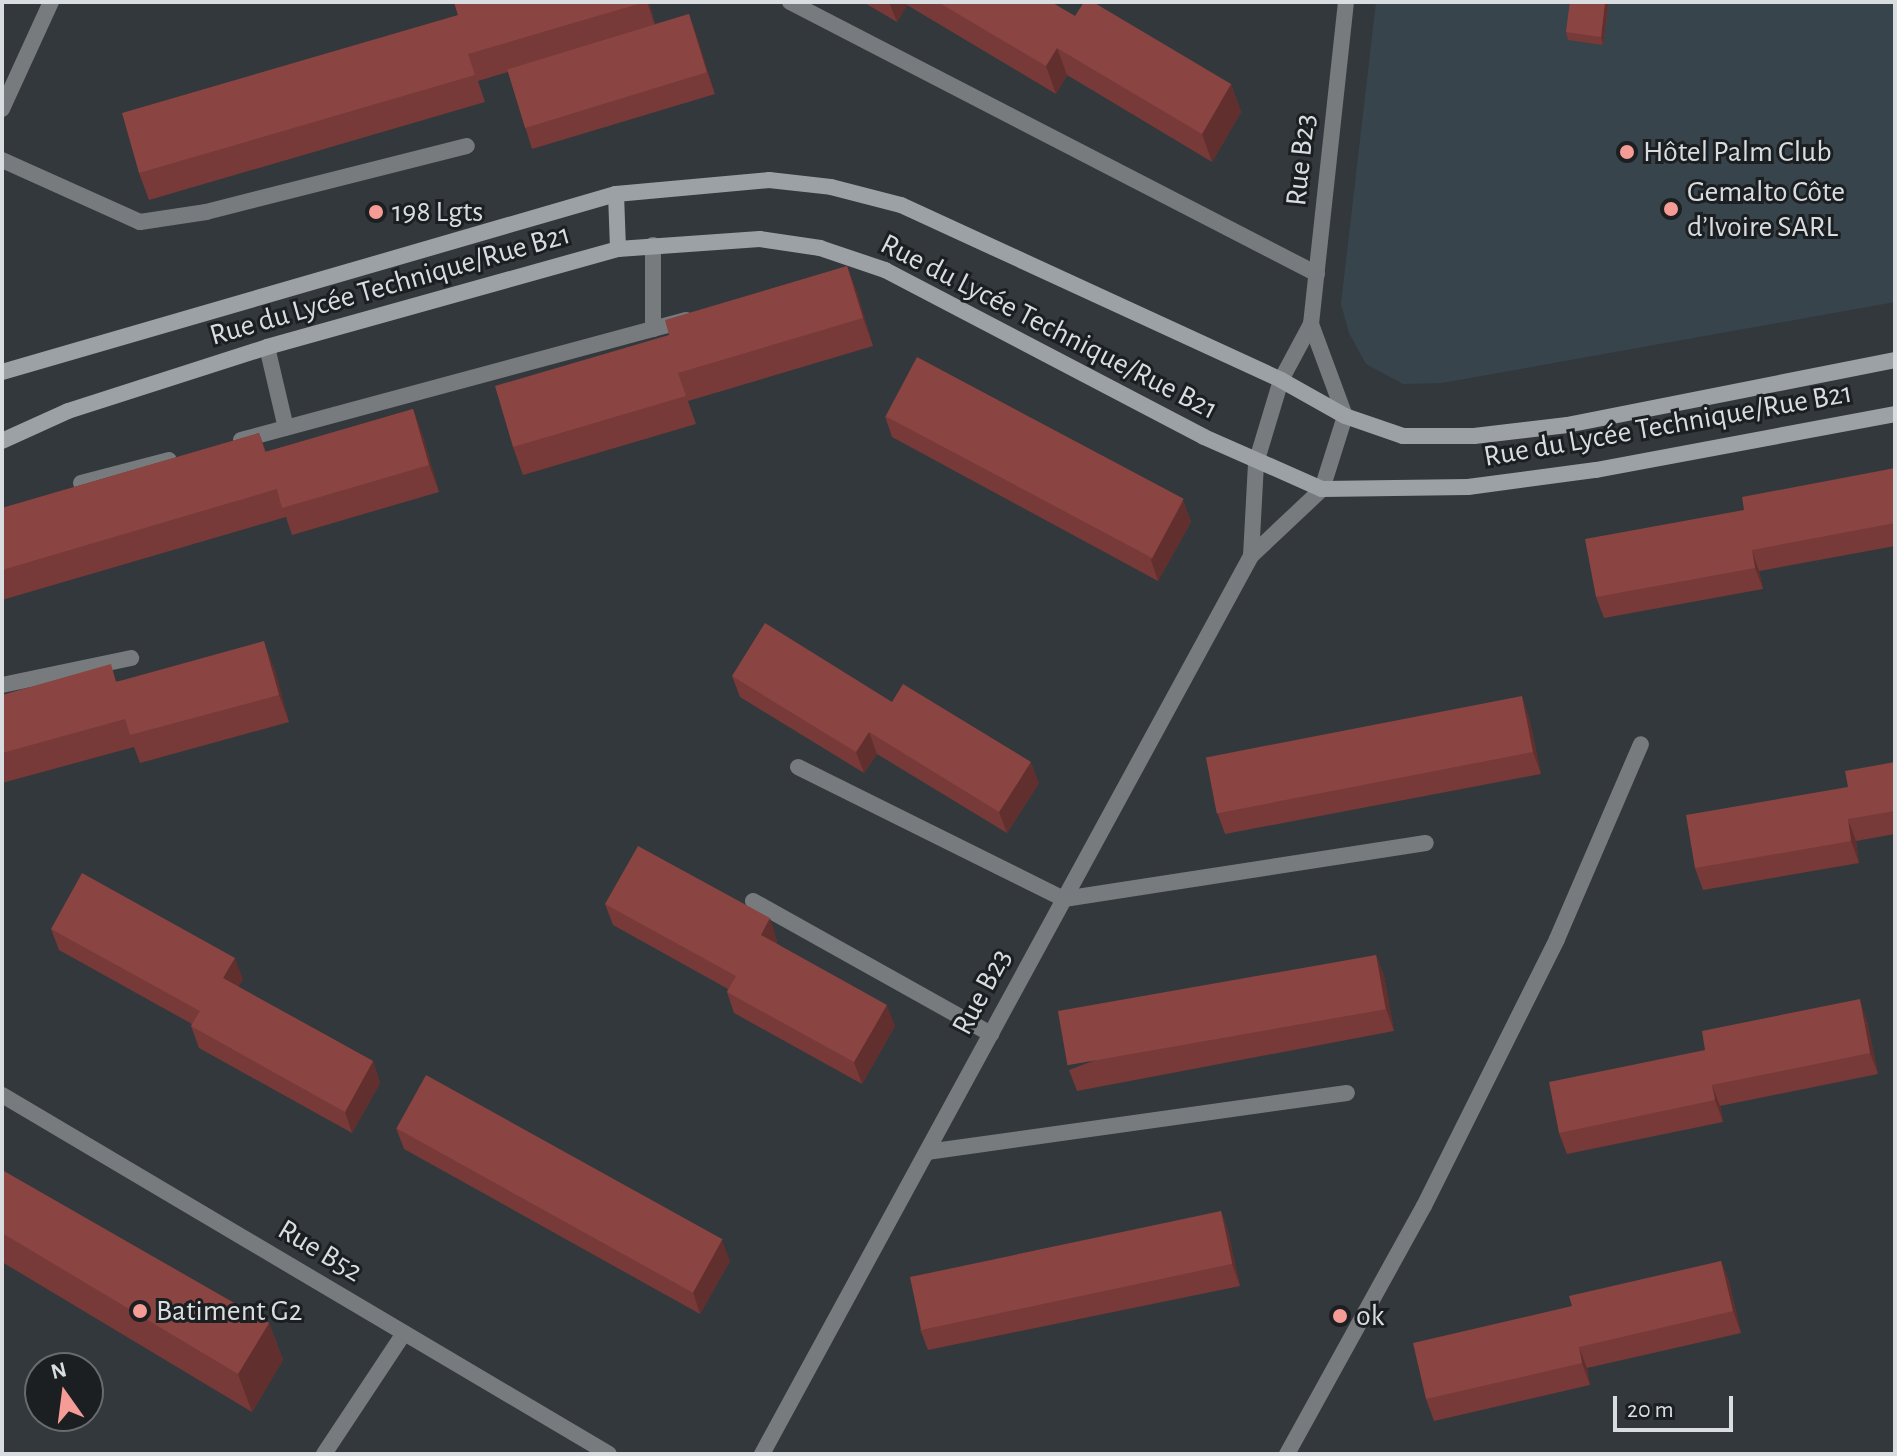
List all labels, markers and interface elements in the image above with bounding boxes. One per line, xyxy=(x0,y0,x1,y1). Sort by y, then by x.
street label: Rue B23 xyxy=(1278,112,1324,208)
place label: Hôtel Palm Club xyxy=(1643,134,1832,170)
marker: Hôtel Palm Club xyxy=(1618,143,1636,161)
place label: Gemalto Côte d’Ivoire SARL xyxy=(1687,174,1845,244)
place label: 198 Lgts xyxy=(392,194,483,230)
marker: Gemalto Côte d’Ivoire SARL xyxy=(1662,200,1680,218)
marker: 198 Lgts xyxy=(367,203,385,221)
street label: Rue du Lycée Technique/Rue B21 xyxy=(206,216,574,354)
street label: Rue du Lycée Technique/Rue B21 xyxy=(874,226,1224,428)
street label: Rue du Lycée Technique/Rue B21 xyxy=(1481,375,1855,475)
street label: Rue B23 xyxy=(944,943,1020,1041)
street label: Rue B52 xyxy=(271,1212,369,1290)
place label: Batiment G2 xyxy=(156,1293,302,1329)
place label: ok xyxy=(1356,1298,1384,1334)
marker: Batiment G2 xyxy=(131,1302,149,1320)
marker: ok xyxy=(1331,1307,1349,1325)
north arrow xyxy=(24,1352,104,1432)
text: N xyxy=(49,1358,69,1383)
scale bar xyxy=(1617,1380,1737,1430)
text: 20 m xyxy=(1627,1398,1674,1422)

